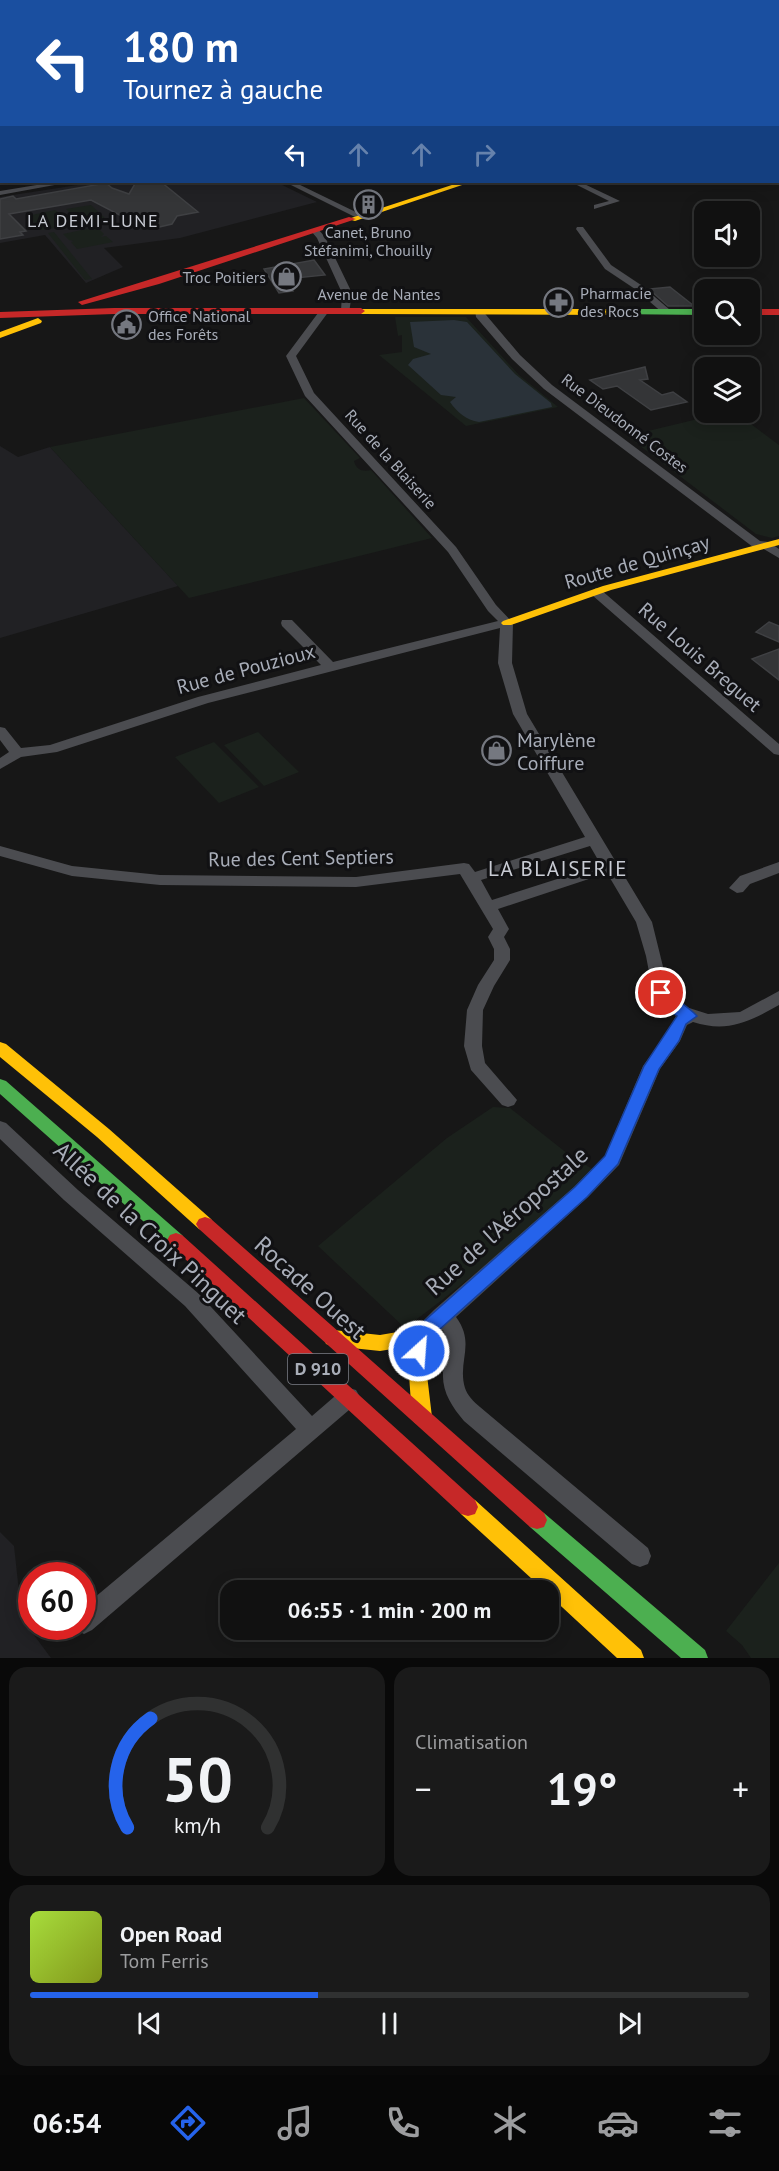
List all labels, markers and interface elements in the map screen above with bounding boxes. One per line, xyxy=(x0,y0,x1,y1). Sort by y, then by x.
text: 180 m xyxy=(123,19,239,74)
icon: left xyxy=(24,24,102,102)
text: Tournez à gauche xyxy=(123,72,323,106)
icon: left xyxy=(279,138,312,171)
icon: ahead xyxy=(342,138,375,171)
icon: ahead xyxy=(405,138,438,171)
icon: right xyxy=(468,138,501,171)
building icon: Canet, Bruno Stéfanimi, Chouilly xyxy=(352,188,384,220)
map controls xyxy=(694,201,760,423)
button: sound xyxy=(694,201,760,267)
district label: LA DEMI-LUNE xyxy=(27,209,159,232)
place label: Canet, Bruno Stéfanimi, Chouilly xyxy=(304,222,433,260)
shop icon: Troc Poitiers xyxy=(271,261,303,293)
place label: Troc Poitiers xyxy=(182,267,266,287)
button: search xyxy=(694,279,760,345)
place label: Pharmacie des Rocs xyxy=(580,283,652,321)
street label: Avenue de Nantes xyxy=(318,284,441,304)
pharmacy icon: Pharmacie des Rocs xyxy=(543,286,575,318)
place label: Office National des Forêts xyxy=(148,306,251,344)
public building icon: Office National des Forêts xyxy=(111,309,143,341)
button: layers xyxy=(694,357,760,423)
street label: Rue Dieudonné Costes xyxy=(558,369,692,477)
street label: Rue de la Blaiserie xyxy=(341,405,441,513)
street label: Route de Quinçay xyxy=(561,529,713,595)
street label: Rue Louis Breguet xyxy=(633,596,767,718)
street label: Rue de Pouzioux xyxy=(174,638,318,700)
place label: Marylène Coiffure xyxy=(517,727,596,776)
shop icon: Marylène Coiffure xyxy=(480,735,512,767)
street label: Rue des Cent Septiers xyxy=(208,843,394,873)
district label: LA BLAISERIE xyxy=(488,855,628,882)
pin xyxy=(635,967,686,1018)
icon: arrive xyxy=(644,976,677,1009)
street label: Allée de la Croix Pinguet xyxy=(47,1135,254,1330)
street label: Rue de l'Aéropostale xyxy=(419,1139,595,1302)
street label: Rocade Ouest xyxy=(248,1229,373,1346)
position arrow xyxy=(387,1319,451,1383)
road number: D 910 xyxy=(288,1354,348,1384)
speed limit sign: 60 xyxy=(18,1562,96,1640)
text: 06:55 · 1 min · 200 m xyxy=(288,1596,491,1624)
text: Climatisation xyxy=(415,1729,528,1755)
text: 50 xyxy=(162,1738,232,1819)
text: 19° xyxy=(547,1759,617,1817)
text: − xyxy=(415,1767,432,1810)
text: + xyxy=(732,1767,749,1810)
text: km/h xyxy=(173,1812,220,1840)
text: Open Road xyxy=(120,1920,222,1948)
text: Tom Ferris xyxy=(120,1948,209,1974)
icon: previous xyxy=(133,2007,166,2040)
icon: pause xyxy=(373,2007,406,2040)
icon: next xyxy=(613,2007,646,2040)
icon: directions xyxy=(167,2102,209,2144)
icon: music xyxy=(274,2102,316,2144)
icon: phone xyxy=(382,2102,424,2144)
icon: climate xyxy=(489,2102,531,2144)
icon: car xyxy=(597,2102,639,2144)
icon: filters xyxy=(704,2102,746,2144)
text: 06:54 xyxy=(33,2106,101,2140)

